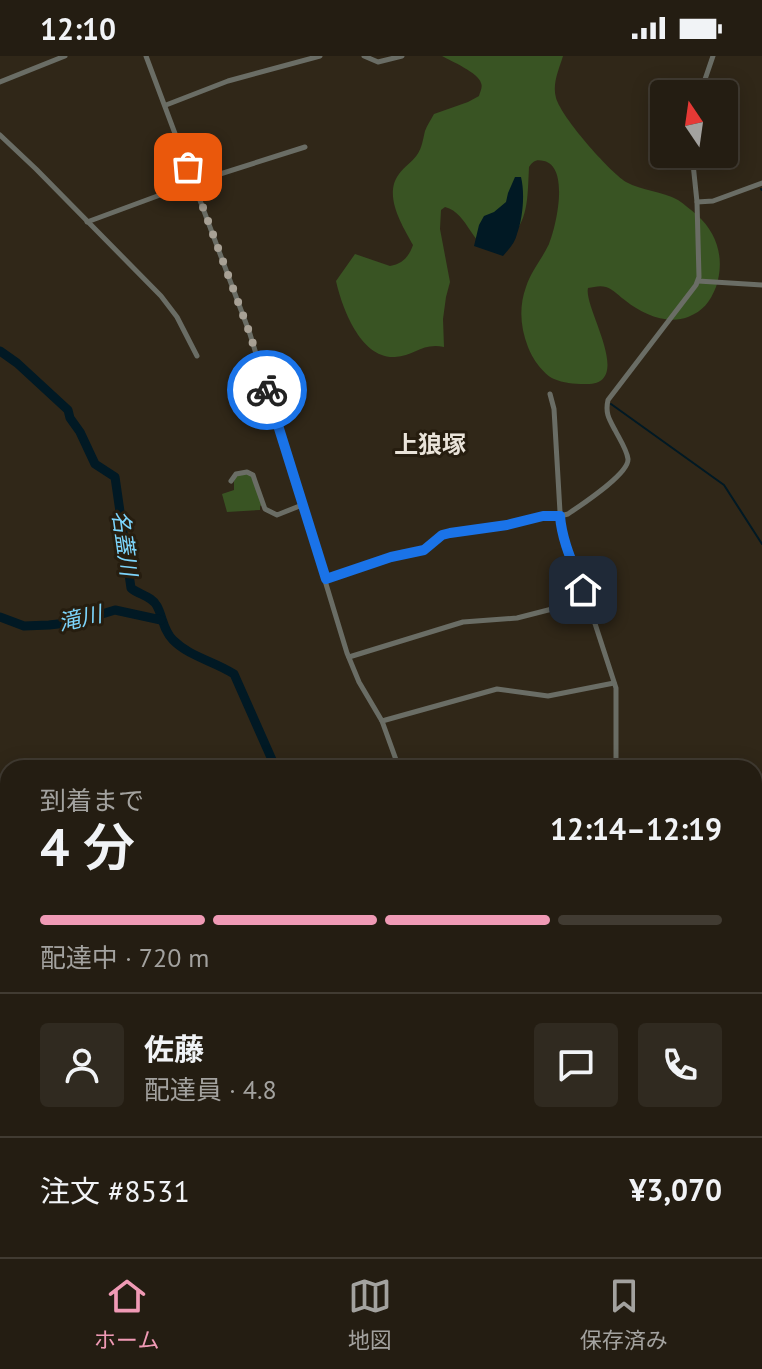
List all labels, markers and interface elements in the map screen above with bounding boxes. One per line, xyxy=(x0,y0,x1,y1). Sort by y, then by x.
text: 12:10 xyxy=(40,9,116,48)
north arrow xyxy=(650,80,738,168)
map controls xyxy=(650,80,738,168)
pin xyxy=(154,133,222,201)
icon: bag xyxy=(166,145,210,189)
courier xyxy=(227,350,307,430)
icon: bike xyxy=(245,368,289,412)
district label: 上狼塚 xyxy=(394,429,466,460)
water label: 名蓋川 xyxy=(107,508,144,580)
pin xyxy=(549,556,617,624)
icon: home xyxy=(561,568,605,612)
water label: 滝川 xyxy=(55,599,107,637)
text: 到着まで xyxy=(40,784,144,817)
text: 12:14–12:19 xyxy=(550,809,722,848)
text: 4 分 xyxy=(40,813,135,880)
text: 配達中 · 720 m xyxy=(40,941,209,974)
button: person xyxy=(40,1023,124,1107)
button: chat xyxy=(534,1023,618,1107)
button: phone xyxy=(638,1023,722,1107)
text: 佐藤 xyxy=(144,1029,204,1068)
text: 配達員 · 4.8 xyxy=(144,1073,277,1106)
text: ¥3,070 xyxy=(629,1170,722,1209)
text: 注文 #8531 xyxy=(40,1171,190,1210)
tab: ホーム xyxy=(94,1274,159,1354)
tab: 地図 xyxy=(348,1274,392,1354)
tab: 保存済み xyxy=(580,1274,668,1354)

